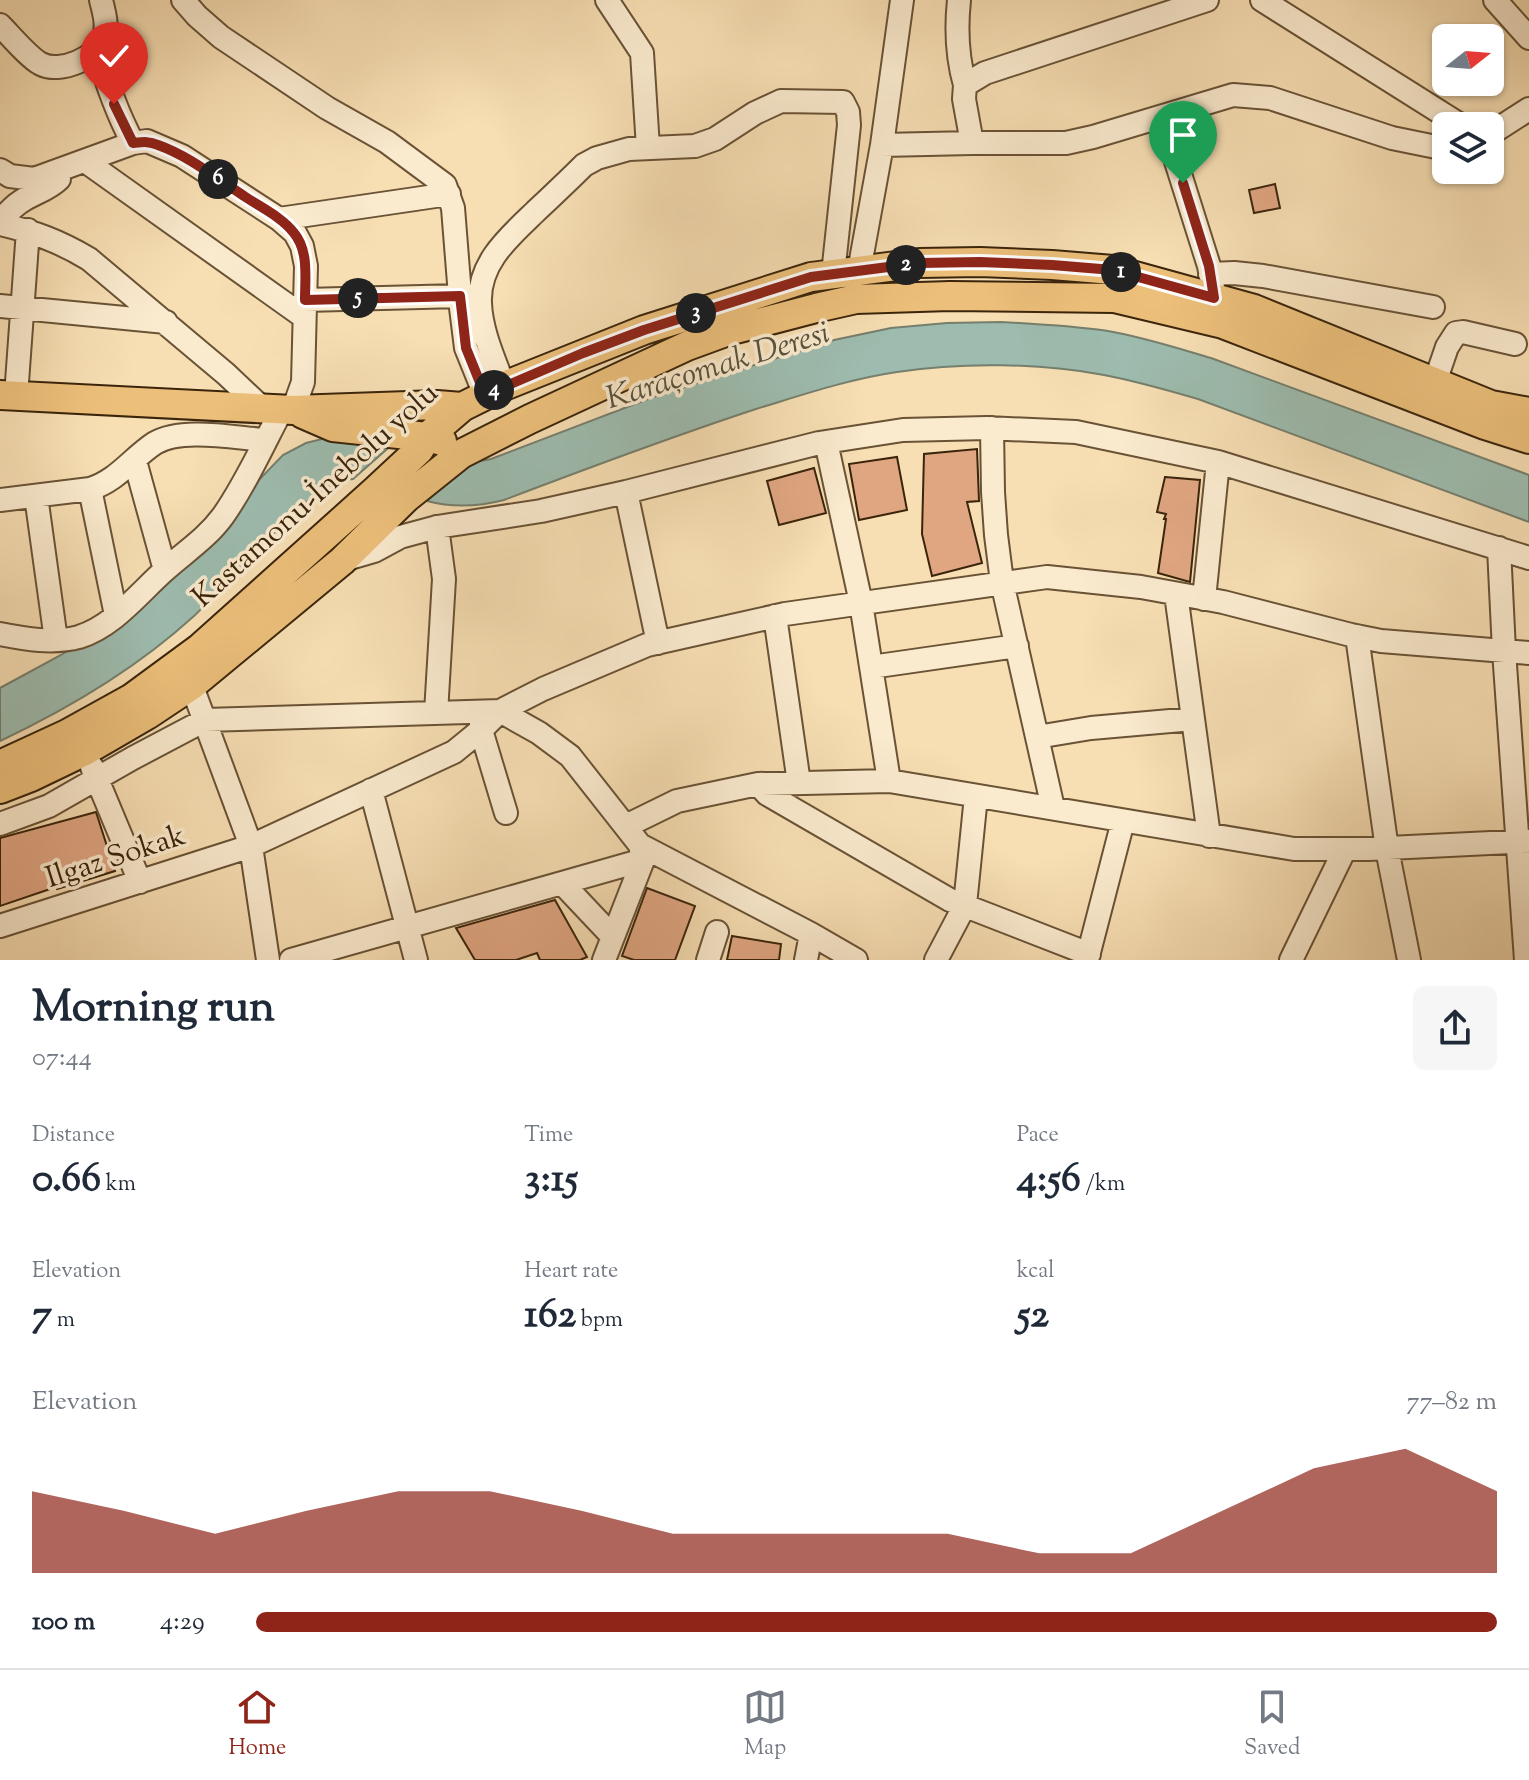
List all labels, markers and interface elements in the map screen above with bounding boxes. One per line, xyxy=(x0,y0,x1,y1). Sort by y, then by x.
pin xyxy=(80,22,148,104)
north arrow xyxy=(1432,24,1504,96)
map controls xyxy=(1432,24,1504,184)
icon: check xyxy=(92,34,136,78)
pin xyxy=(1149,101,1217,183)
button: layers xyxy=(1432,112,1504,184)
icon: arrive xyxy=(1161,113,1205,157)
pin: 6 xyxy=(198,159,238,199)
text: 6 xyxy=(213,163,223,195)
pin: 2 xyxy=(886,245,926,285)
text: 2 xyxy=(901,249,911,281)
pin: 1 xyxy=(1101,252,1141,292)
text: 1 xyxy=(1117,256,1125,288)
pin: 5 xyxy=(338,278,378,318)
text: 5 xyxy=(354,282,362,314)
pin: 3 xyxy=(676,293,716,333)
text: 3 xyxy=(692,297,700,329)
water label: Karaçomak Deresi xyxy=(600,311,836,423)
pin: 4 xyxy=(474,370,514,410)
street label: Kastamonu-İnebolu yolu xyxy=(183,373,449,619)
text: 4 xyxy=(488,374,500,406)
street label: Ilgaz Sokak xyxy=(41,815,191,901)
text: Morning run xyxy=(32,978,275,1041)
button: share xyxy=(1413,986,1497,1070)
text: 07:44 xyxy=(32,1040,92,1077)
text: Distance xyxy=(32,1120,115,1152)
text: Time xyxy=(524,1120,573,1152)
text: Pace xyxy=(1017,1120,1059,1152)
text: 0.66 xyxy=(32,1152,101,1209)
text: 3:15 xyxy=(524,1152,578,1209)
text: 4:56 xyxy=(1017,1152,1081,1209)
text: km xyxy=(101,1169,136,1201)
text: /km xyxy=(1081,1169,1125,1201)
text: Elevation xyxy=(32,1256,121,1288)
text: Heart rate xyxy=(524,1256,618,1288)
text: kcal xyxy=(1017,1256,1054,1288)
text: 7 xyxy=(32,1288,52,1345)
text: 162 xyxy=(524,1288,576,1345)
text: 52 xyxy=(1017,1288,1049,1345)
text: m xyxy=(52,1305,75,1337)
text: bpm xyxy=(576,1305,623,1337)
text: Elevation xyxy=(32,1384,137,1421)
text: 77–82 m xyxy=(1406,1384,1497,1421)
text: 100 m xyxy=(32,1604,95,1641)
text: 4:29 xyxy=(160,1604,205,1641)
tab: Home xyxy=(228,1685,286,1765)
tab: Map xyxy=(743,1685,787,1765)
tab: Saved xyxy=(1244,1685,1301,1765)

